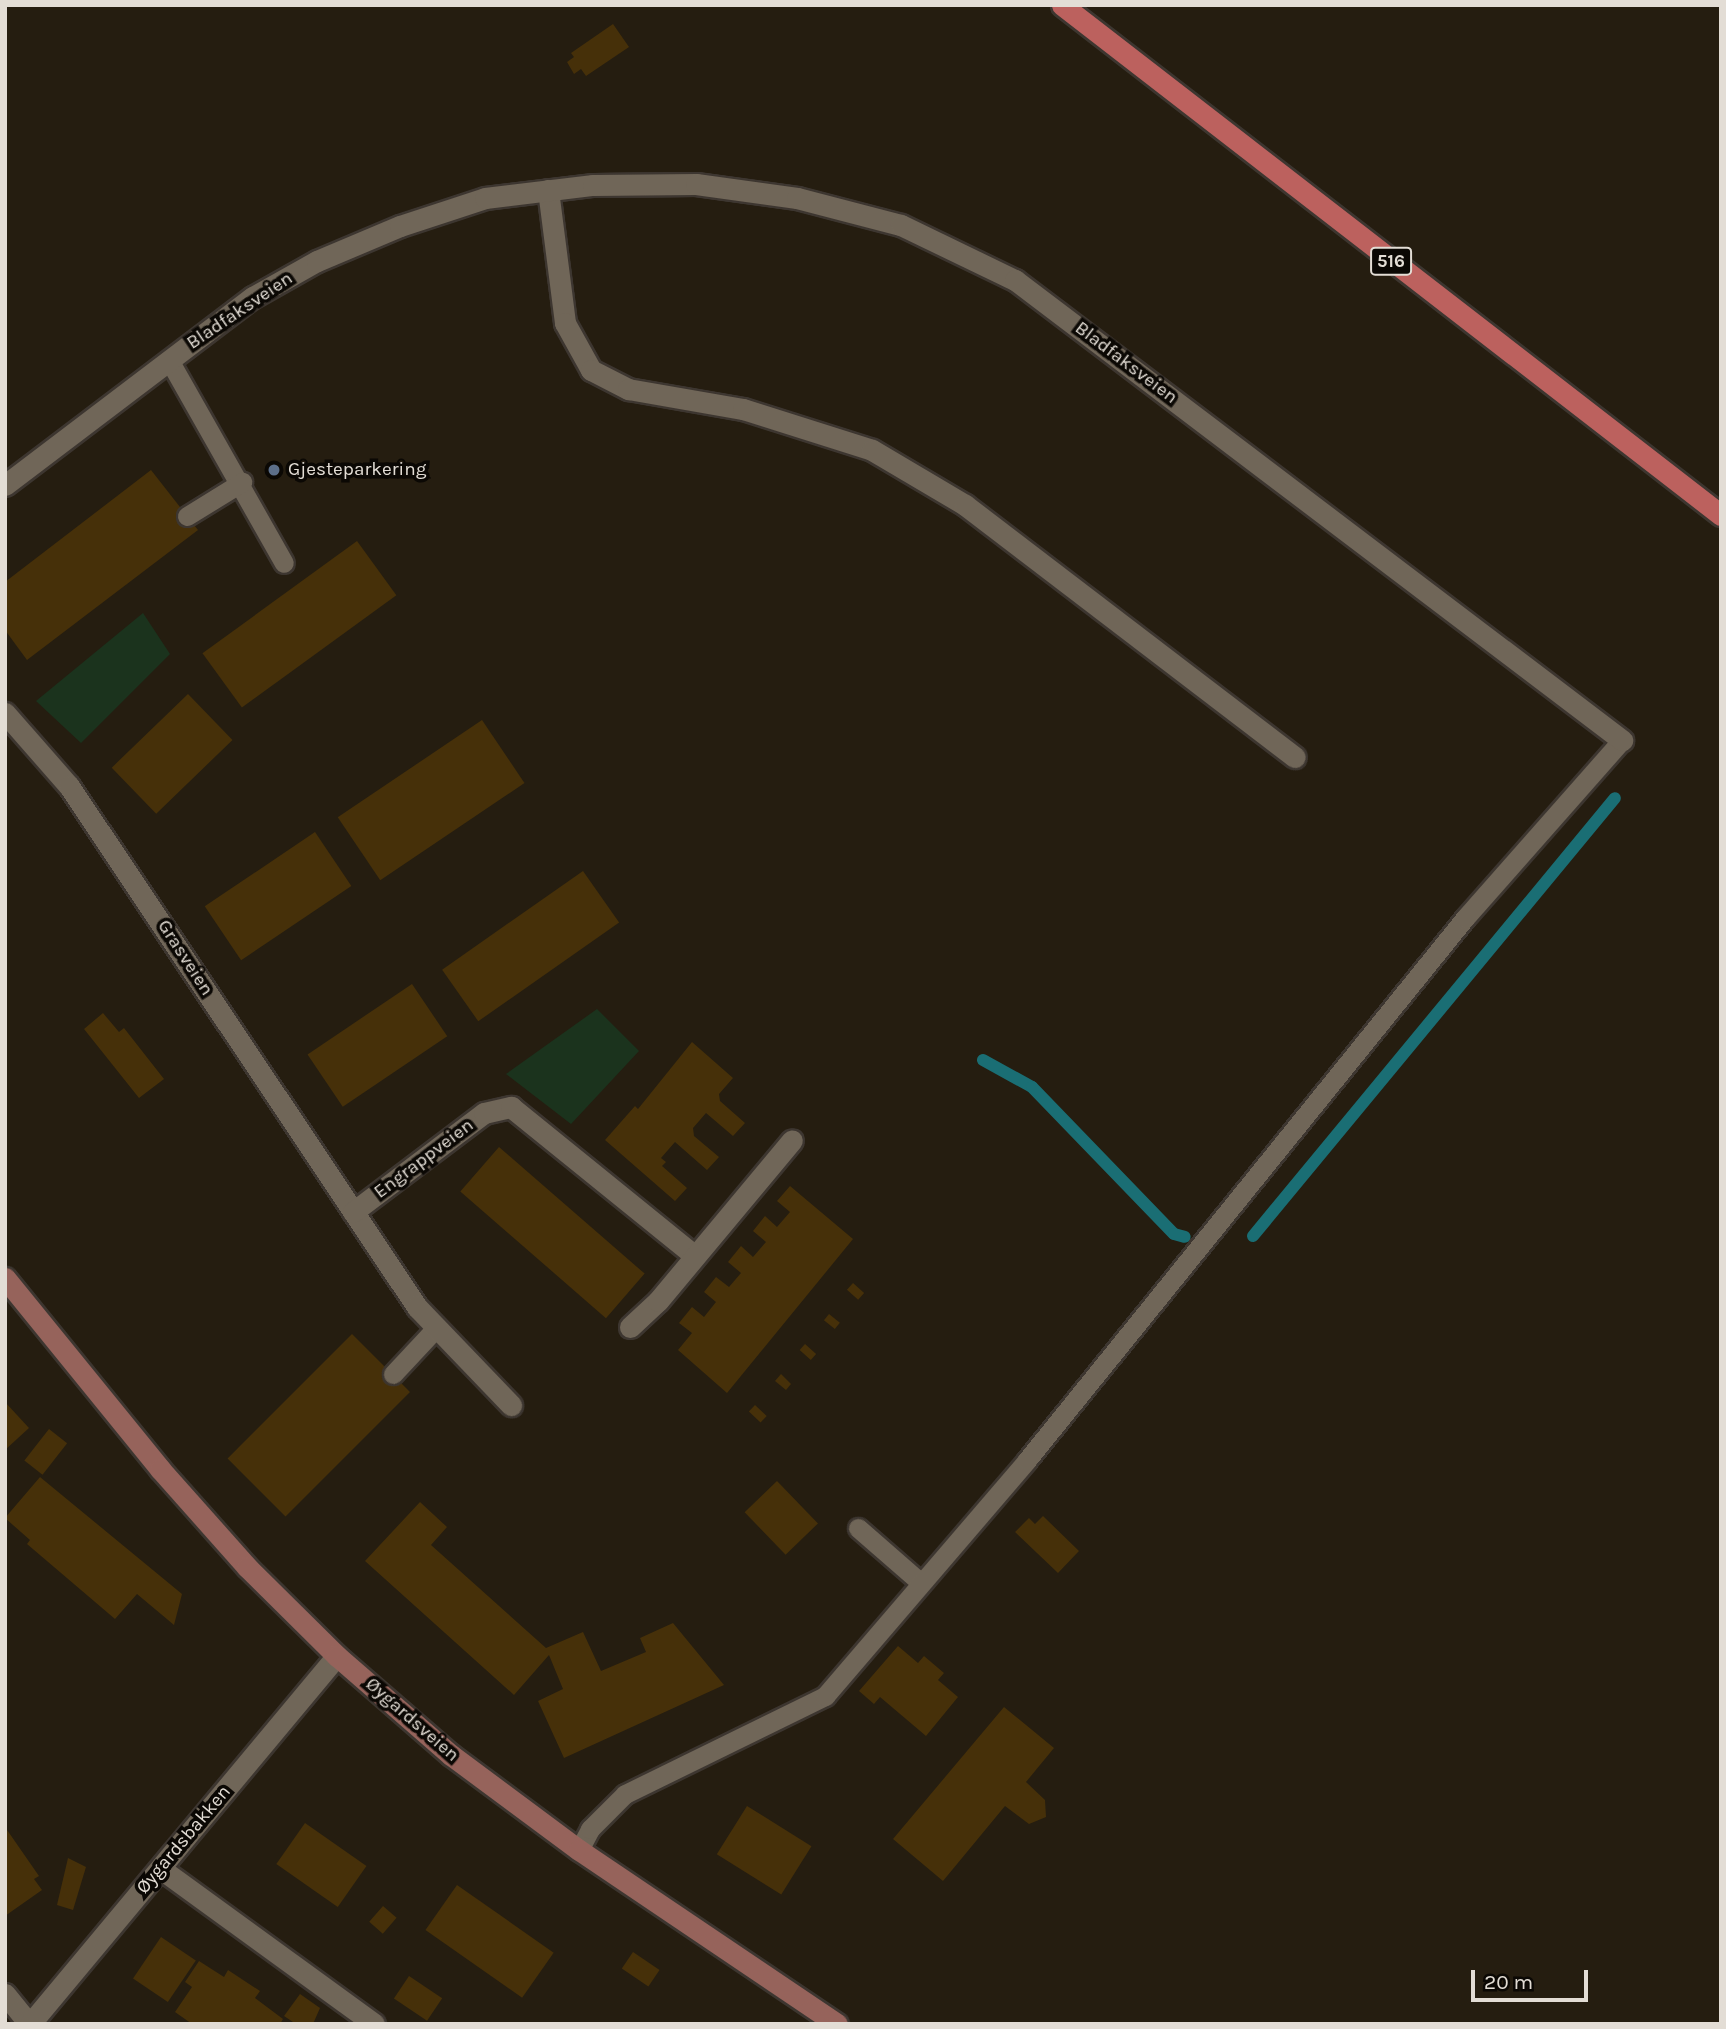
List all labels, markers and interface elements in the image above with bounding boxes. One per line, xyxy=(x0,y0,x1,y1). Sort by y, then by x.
road number: 516 xyxy=(1370,246,1412,276)
street label: Bladfaksveien xyxy=(183,267,297,355)
street label: Bladfaksveien xyxy=(1070,317,1182,409)
place label: Gjesteparkering xyxy=(288,459,426,481)
marker: Gjesteparkering xyxy=(266,462,282,478)
street label: Grasveien xyxy=(152,916,218,1000)
street label: Engrappveien xyxy=(370,1114,478,1204)
street label: Øygardsveien xyxy=(361,1673,463,1767)
street label: Øygardsbakken xyxy=(132,1781,236,1899)
scale bar xyxy=(1474,1955,1591,1999)
text: 20 m xyxy=(1484,1970,1533,1994)

